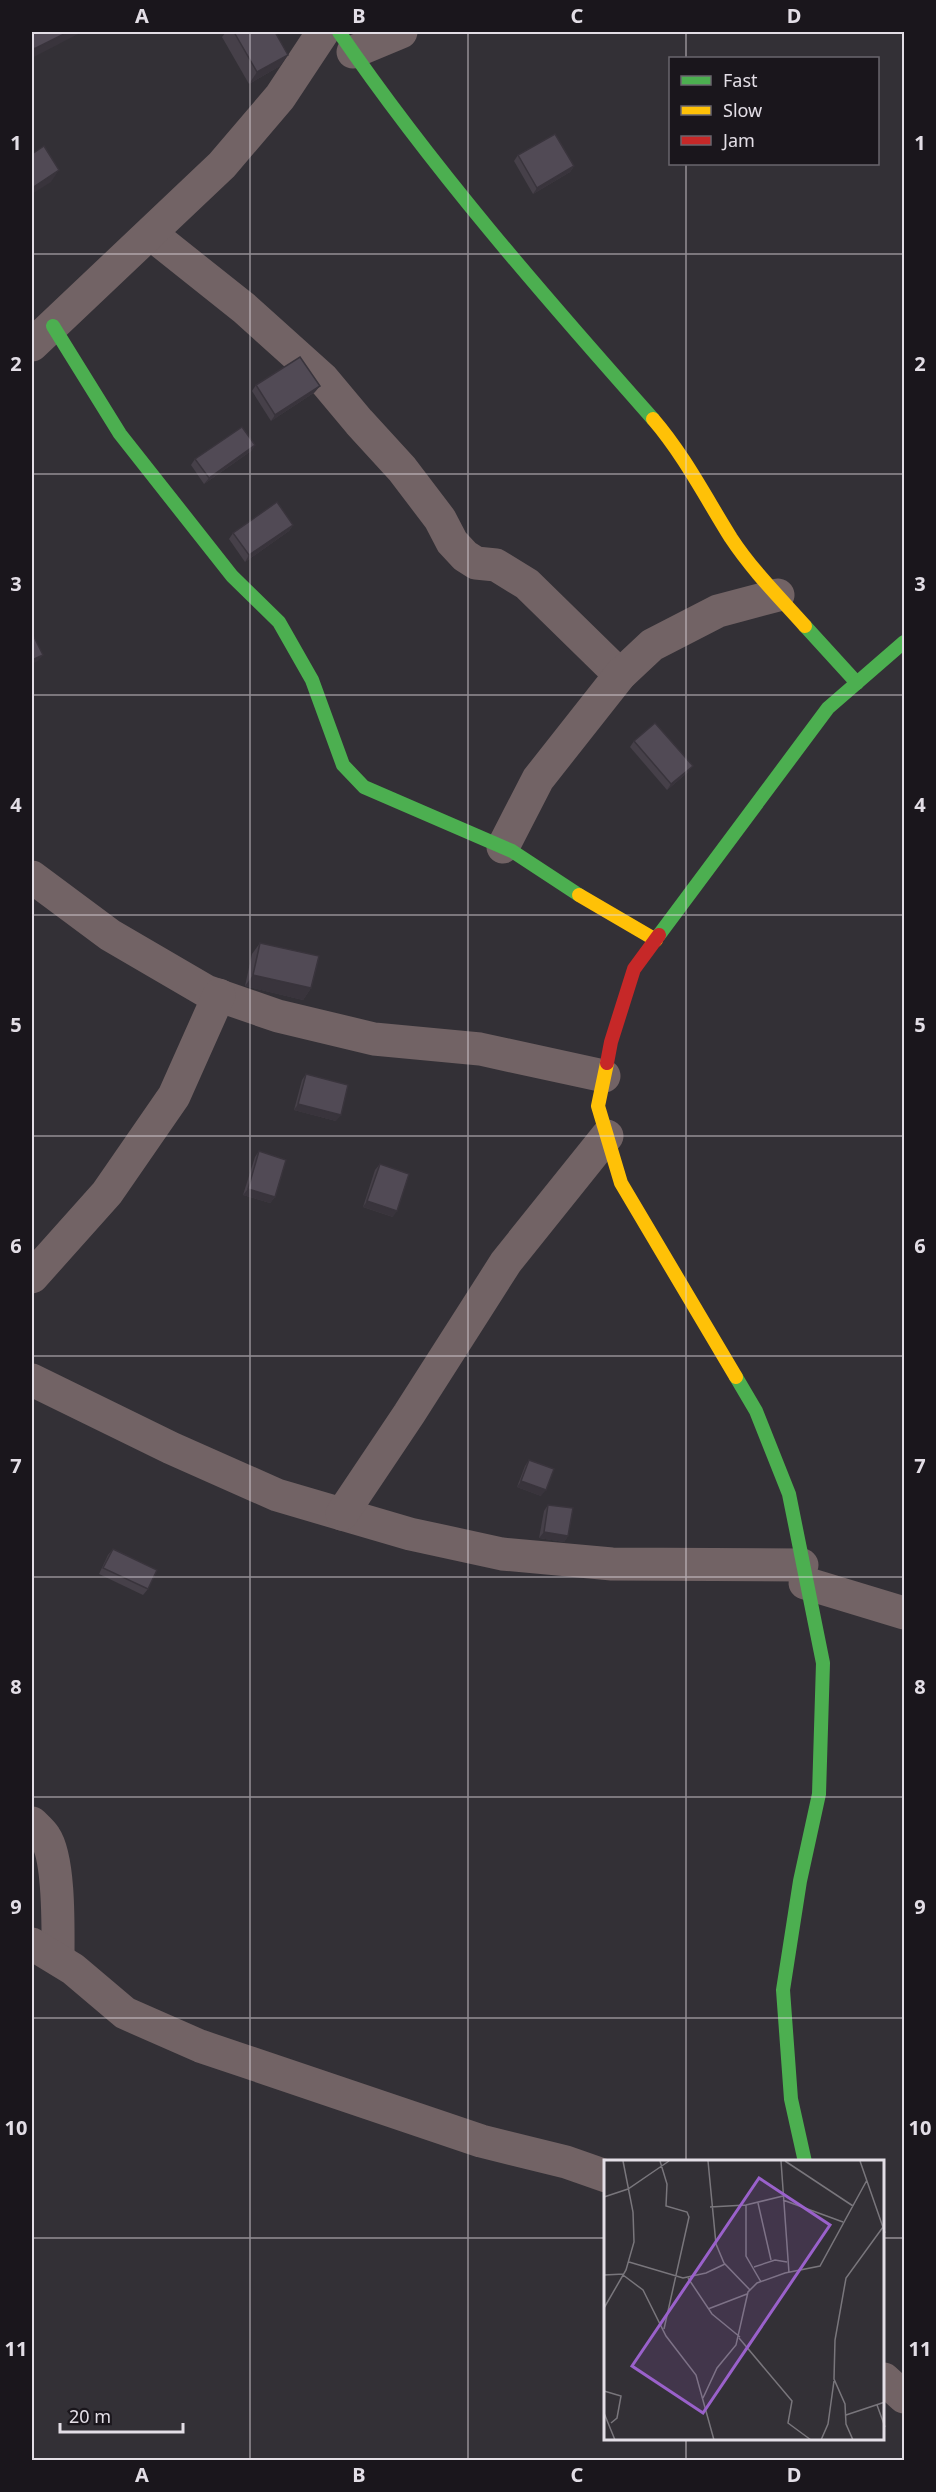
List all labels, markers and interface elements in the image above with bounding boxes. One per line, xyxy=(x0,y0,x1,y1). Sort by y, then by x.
text: A xyxy=(135,2,149,29)
text: B xyxy=(352,2,366,29)
text: C xyxy=(571,2,584,29)
text: D xyxy=(787,2,801,29)
legend xyxy=(669,57,879,165)
text: Fast xyxy=(723,68,758,92)
text: Slow xyxy=(723,98,762,122)
text: Jam xyxy=(721,128,755,152)
text: 1 xyxy=(10,129,22,156)
text: 1 xyxy=(914,129,926,156)
text: 2 xyxy=(10,350,22,377)
text: 2 xyxy=(914,350,926,377)
text: 3 xyxy=(10,570,22,597)
text: 3 xyxy=(914,570,926,597)
text: 4 xyxy=(10,791,22,818)
text: 4 xyxy=(914,791,926,818)
text: 5 xyxy=(10,1011,22,1038)
text: 5 xyxy=(914,1011,926,1038)
text: 6 xyxy=(10,1232,22,1259)
text: 6 xyxy=(914,1232,926,1259)
text: 7 xyxy=(10,1452,22,1479)
text: 7 xyxy=(914,1452,926,1479)
text: 8 xyxy=(10,1673,22,1700)
text: 8 xyxy=(914,1673,926,1700)
text: 9 xyxy=(10,1893,22,1920)
text: 9 xyxy=(914,1893,926,1920)
text: 10 xyxy=(5,2114,27,2141)
text: 10 xyxy=(909,2114,931,2141)
inset map xyxy=(604,2160,885,2441)
text: 11 xyxy=(5,2335,27,2362)
text: 11 xyxy=(909,2335,931,2362)
scale bar xyxy=(60,2396,183,2434)
text: 20 m xyxy=(69,2404,111,2428)
text: A xyxy=(135,2461,149,2488)
text: B xyxy=(352,2461,366,2488)
text: C xyxy=(571,2461,584,2488)
text: D xyxy=(787,2461,801,2488)

